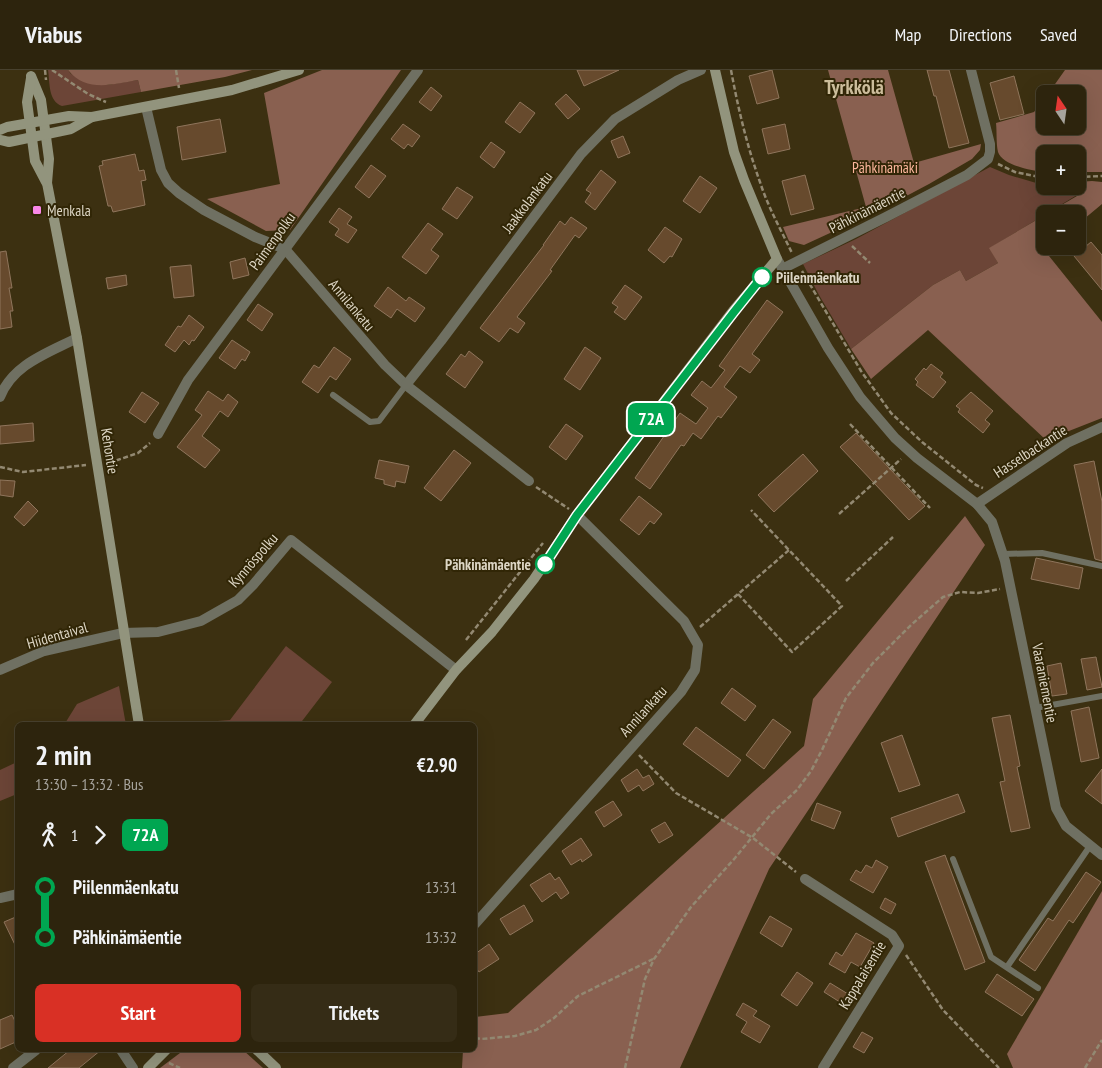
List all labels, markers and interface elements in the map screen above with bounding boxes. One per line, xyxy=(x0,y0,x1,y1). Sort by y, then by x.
text: Viabus xyxy=(25,19,82,50)
text: Map xyxy=(895,23,921,46)
text: Directions xyxy=(949,23,1012,46)
text: Saved xyxy=(1040,23,1077,46)
district label: Tyrkkölä xyxy=(824,74,884,100)
north arrow xyxy=(1036,85,1086,135)
map controls xyxy=(1036,85,1086,255)
button: + xyxy=(1036,145,1086,195)
park label: Pähkinämäki xyxy=(852,158,918,177)
street label: Jaakkolankatu xyxy=(497,167,556,237)
street label: Pähkinämäentie xyxy=(826,183,908,237)
place label: Menkala xyxy=(47,201,91,220)
marker: Menkala xyxy=(31,204,43,216)
button: − xyxy=(1036,205,1086,255)
street label: Paimenpolku xyxy=(245,208,299,274)
marker: Piilenmäenkatu xyxy=(752,267,772,287)
place label: Piilenmäenkatu xyxy=(776,268,860,287)
street label: Annilankatu xyxy=(325,275,379,335)
line badge: 72A xyxy=(622,403,680,435)
text: 72A xyxy=(638,407,664,430)
street label: Hasselbackantie xyxy=(990,420,1070,482)
street label: Kehontie xyxy=(97,427,123,475)
street label: Kynnöspolku xyxy=(224,529,282,591)
marker: Pähkinämäentie xyxy=(535,554,555,574)
place label: Pähkinämäentie xyxy=(445,555,531,574)
street label: Hiidentaival xyxy=(24,617,90,653)
street label: Vaaraniementie xyxy=(1028,641,1062,724)
street label: Annilankatu xyxy=(615,682,671,740)
text: 2 min xyxy=(35,736,92,773)
text: €2.90 xyxy=(417,753,457,777)
text: 13:30 – 13:32 · Bus xyxy=(35,774,143,794)
icon: walk xyxy=(35,821,63,849)
icon: forward xyxy=(86,821,114,849)
text: 72A xyxy=(132,823,158,846)
text: 1 xyxy=(71,825,78,845)
text: Piilenmäenkatu xyxy=(73,875,179,899)
text: 13:31 xyxy=(425,877,457,897)
text: Pähkinämäentie xyxy=(73,925,182,949)
text: 13:32 xyxy=(425,927,457,947)
street label: Kappalaisentie xyxy=(834,937,890,1013)
button: Start xyxy=(35,984,241,1042)
button: Tickets xyxy=(251,984,457,1042)

